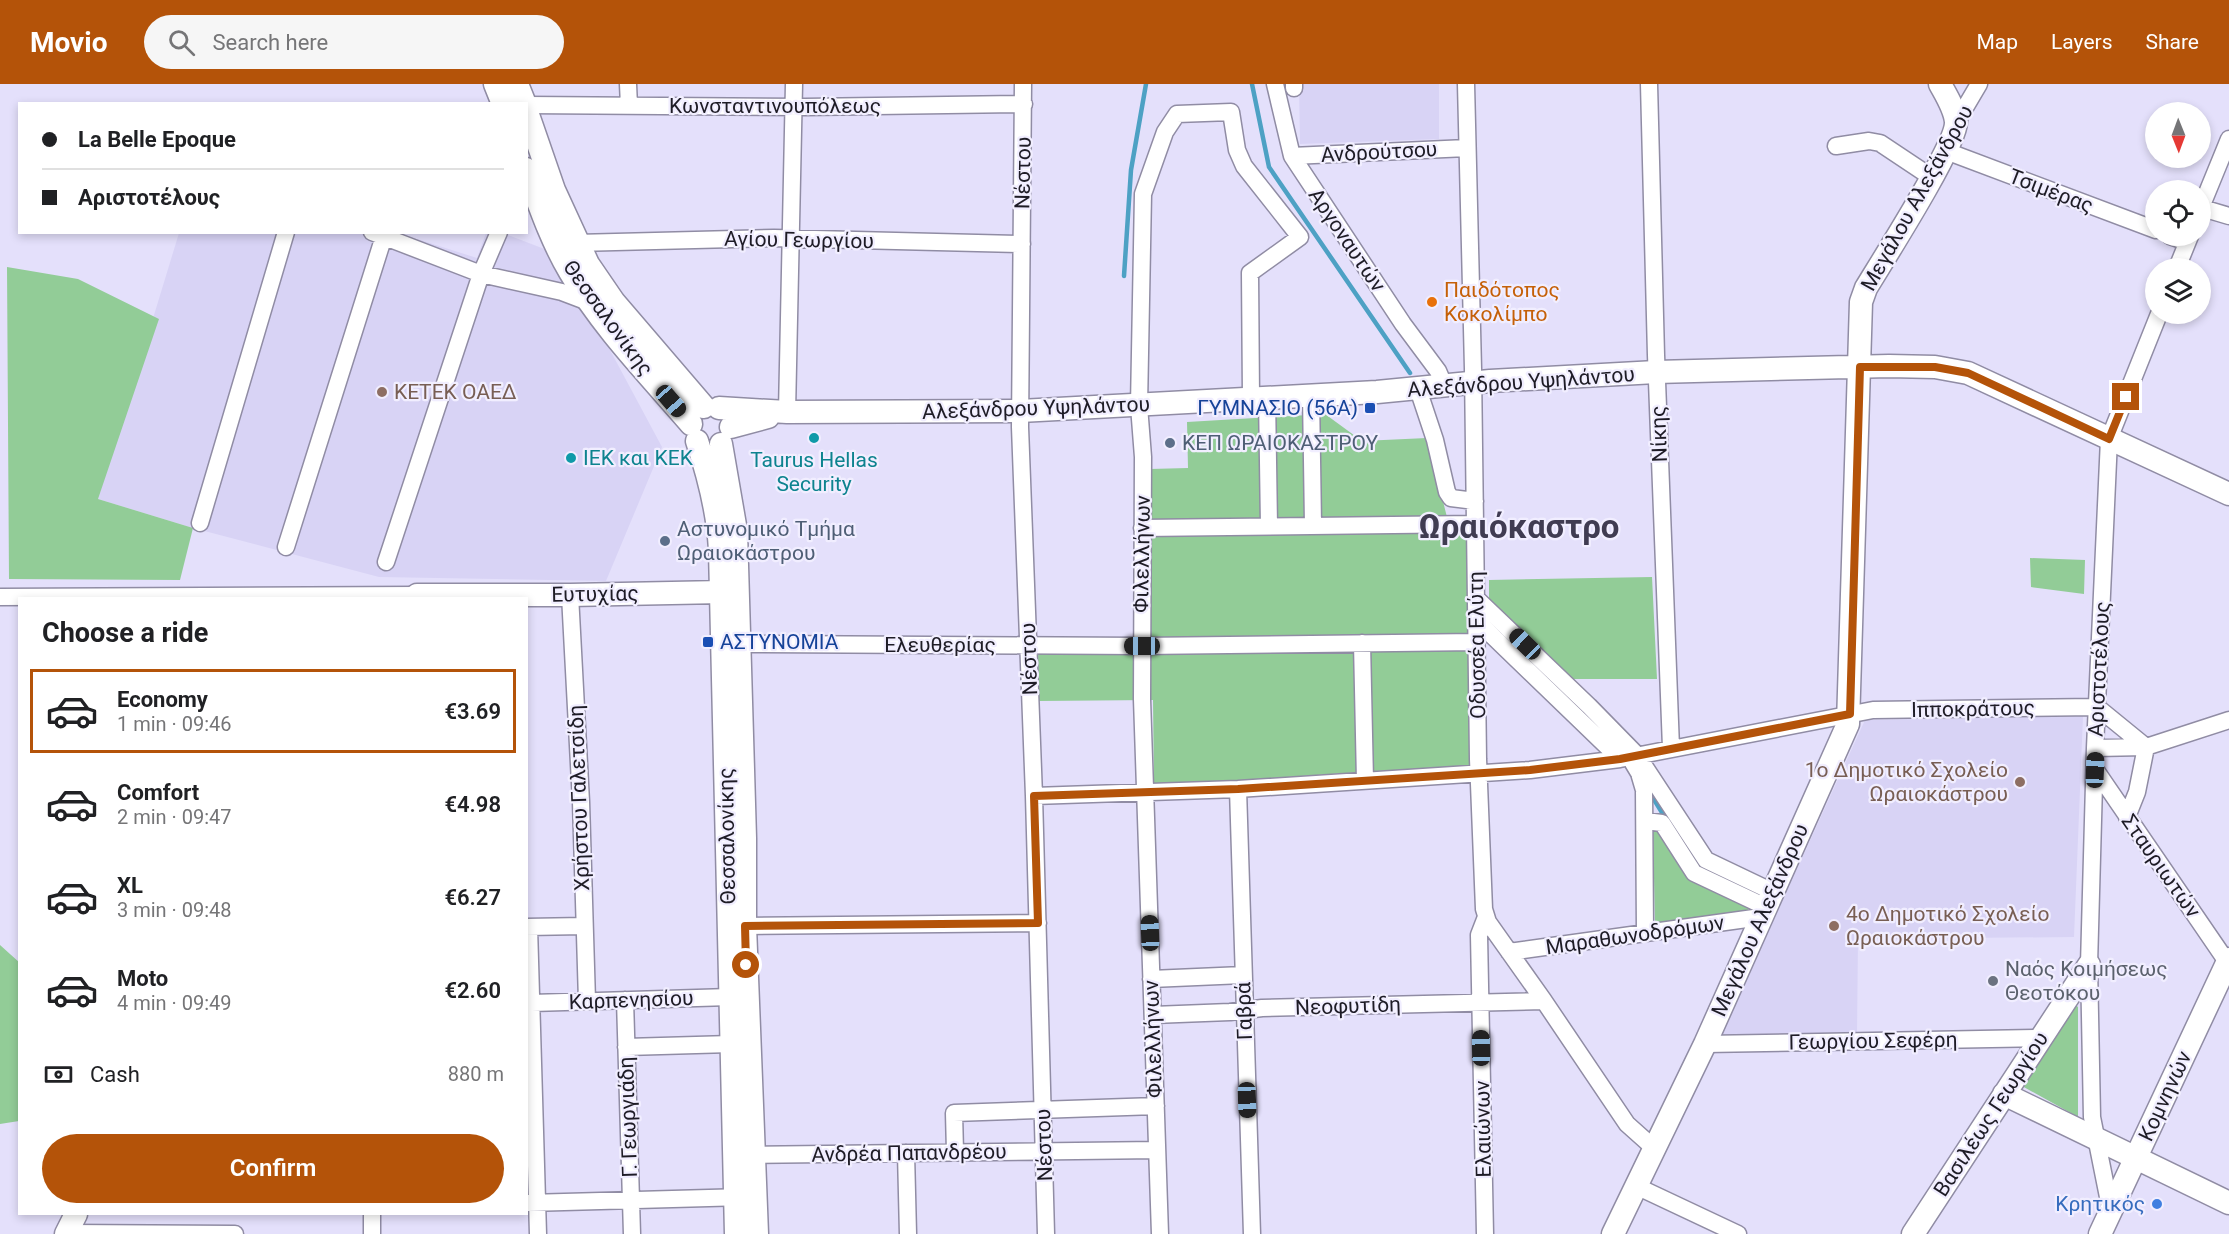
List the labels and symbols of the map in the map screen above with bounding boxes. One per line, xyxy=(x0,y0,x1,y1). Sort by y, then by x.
street label: Κωνσταντινουπόλεως xyxy=(669,94,881,118)
street label: Μεγάλου Αλεξάνδρου xyxy=(1856,101,1978,295)
north arrow xyxy=(2145,102,2211,168)
street label: Νέστου xyxy=(1010,137,1036,209)
street label: Ανδρούτσου xyxy=(1320,137,1438,167)
street label: Τσιμέρας xyxy=(2005,164,2097,218)
street label: Αργοναυτών xyxy=(1304,184,1390,296)
street label: Αγίου Γεωργίου xyxy=(724,227,874,253)
street label: Θεσσαλονίκης xyxy=(558,256,658,380)
place label: Παιδότοπος Κοκολίμπο xyxy=(1444,278,1560,326)
marker: Παιδότοπος Κοκολίμπο xyxy=(1425,295,1439,309)
street label: Αλεξάνδρου Υψηλάντου xyxy=(1406,362,1636,402)
place label: ΚΕΤΕΚ ΟΑΕΔ xyxy=(394,380,517,404)
car xyxy=(652,382,690,420)
route end xyxy=(2112,383,2139,410)
marker: ΚΕΤΕΚ ΟΑΕΔ xyxy=(375,385,389,399)
street label: Αλεξάνδρου Υψηλάντου xyxy=(922,392,1150,424)
place label: ΓΥΜΝΑΣΙΟ (56Α) xyxy=(1197,396,1358,420)
marker: ΓΥΜΝΑΣΙΟ (56Α) xyxy=(1363,401,1377,415)
street label: Νίκης xyxy=(1646,405,1672,463)
marker: Taurus Hellas Security xyxy=(807,431,821,445)
place label: ΚΕΠ ΩΡΑΙΟΚΑΣΤΡΟΥ xyxy=(1182,431,1379,455)
marker: ΚΕΠ ΩΡΑΙΟΚΑΣΤΡΟΥ xyxy=(1163,436,1177,450)
place label: ΙΕΚ και ΚΕΚ xyxy=(583,446,694,470)
place label: Taurus Hellas Security xyxy=(750,448,878,496)
marker: ΙΕΚ και ΚΕΚ xyxy=(564,451,578,465)
street label: Φιλελλήνων xyxy=(1129,495,1155,613)
district label: Ωραιόκαστρο xyxy=(1419,507,1619,546)
place label: Αστυνομικό Τμήμα Ωραιοκάστρου xyxy=(677,517,855,565)
marker: Αστυνομικό Τμήμα Ωραιοκάστρου xyxy=(658,534,672,548)
street label: Οδυσσέα Ελύτη xyxy=(1464,571,1490,719)
street label: Ευτυχίας xyxy=(551,581,639,607)
street label: Αριστοτέλους xyxy=(2083,601,2115,737)
street label: Νέστου xyxy=(1016,622,1042,696)
car xyxy=(1506,625,1544,663)
place label: ΑΣΤΥΝΟΜΙΑ xyxy=(720,630,839,654)
street label: Ελευθερίας xyxy=(884,633,996,657)
marker: ΑΣΤΥΝΟΜΙΑ xyxy=(701,635,715,649)
car xyxy=(1124,637,1160,655)
street label: Ιπποκράτους xyxy=(1911,696,2035,722)
street label: Χρήστου Γαλετσίδη xyxy=(564,704,594,892)
car xyxy=(2085,752,2105,788)
place label: 1ο Δημοτικό Σχολείο Ωραιοκάστρου xyxy=(1805,758,2008,806)
street label: Θεσσαλονίκης xyxy=(714,767,740,905)
marker: 1ο Δημοτικό Σχολείο Ωραιοκάστρου xyxy=(2013,775,2027,789)
street label: Σταυριωτών xyxy=(2117,810,2205,922)
street label: Μεγάλου Αλεξάνδρου xyxy=(1707,820,1813,1020)
place label: 4ο Δημοτικό Σχολείο Ωραιοκάστρου xyxy=(1846,902,2049,950)
street label: Μαραθωνοδρόμων xyxy=(1544,911,1726,959)
car xyxy=(1140,915,1160,951)
marker: 4ο Δημοτικό Σχολείο Ωραιοκάστρου xyxy=(1827,919,1841,933)
route start xyxy=(732,951,759,978)
place label: Ναός Κοιμήσεως Θεοτόκου xyxy=(2005,957,2168,1005)
marker: Ναός Κοιμήσεως Θεοτόκου xyxy=(1986,974,2000,988)
street label: Φιλελλήνων xyxy=(1139,980,1167,1098)
street label: Γαβρά xyxy=(1231,982,1257,1040)
street label: Καρπενησίου xyxy=(568,986,694,1014)
street label: Νεοφυτίδη xyxy=(1295,992,1401,1020)
street label: Βασιλέως Γεωργίου xyxy=(1929,1027,2053,1201)
street label: Γεωργίου Σεφέρη xyxy=(1788,1028,1958,1054)
car xyxy=(1472,1030,1490,1066)
street label: Κομνηνών xyxy=(2134,1047,2196,1145)
street label: Γ. Γεωργιάδη xyxy=(614,1056,642,1178)
street label: Ελαιώνων xyxy=(1470,1080,1496,1178)
car xyxy=(1237,1082,1257,1118)
street label: Νέστου xyxy=(1031,1108,1057,1182)
street label: Ανδρέα Παπανδρέου xyxy=(811,1139,1007,1167)
place label: Κρητικός xyxy=(2055,1192,2145,1216)
marker: Κρητικός xyxy=(2150,1197,2164,1211)

